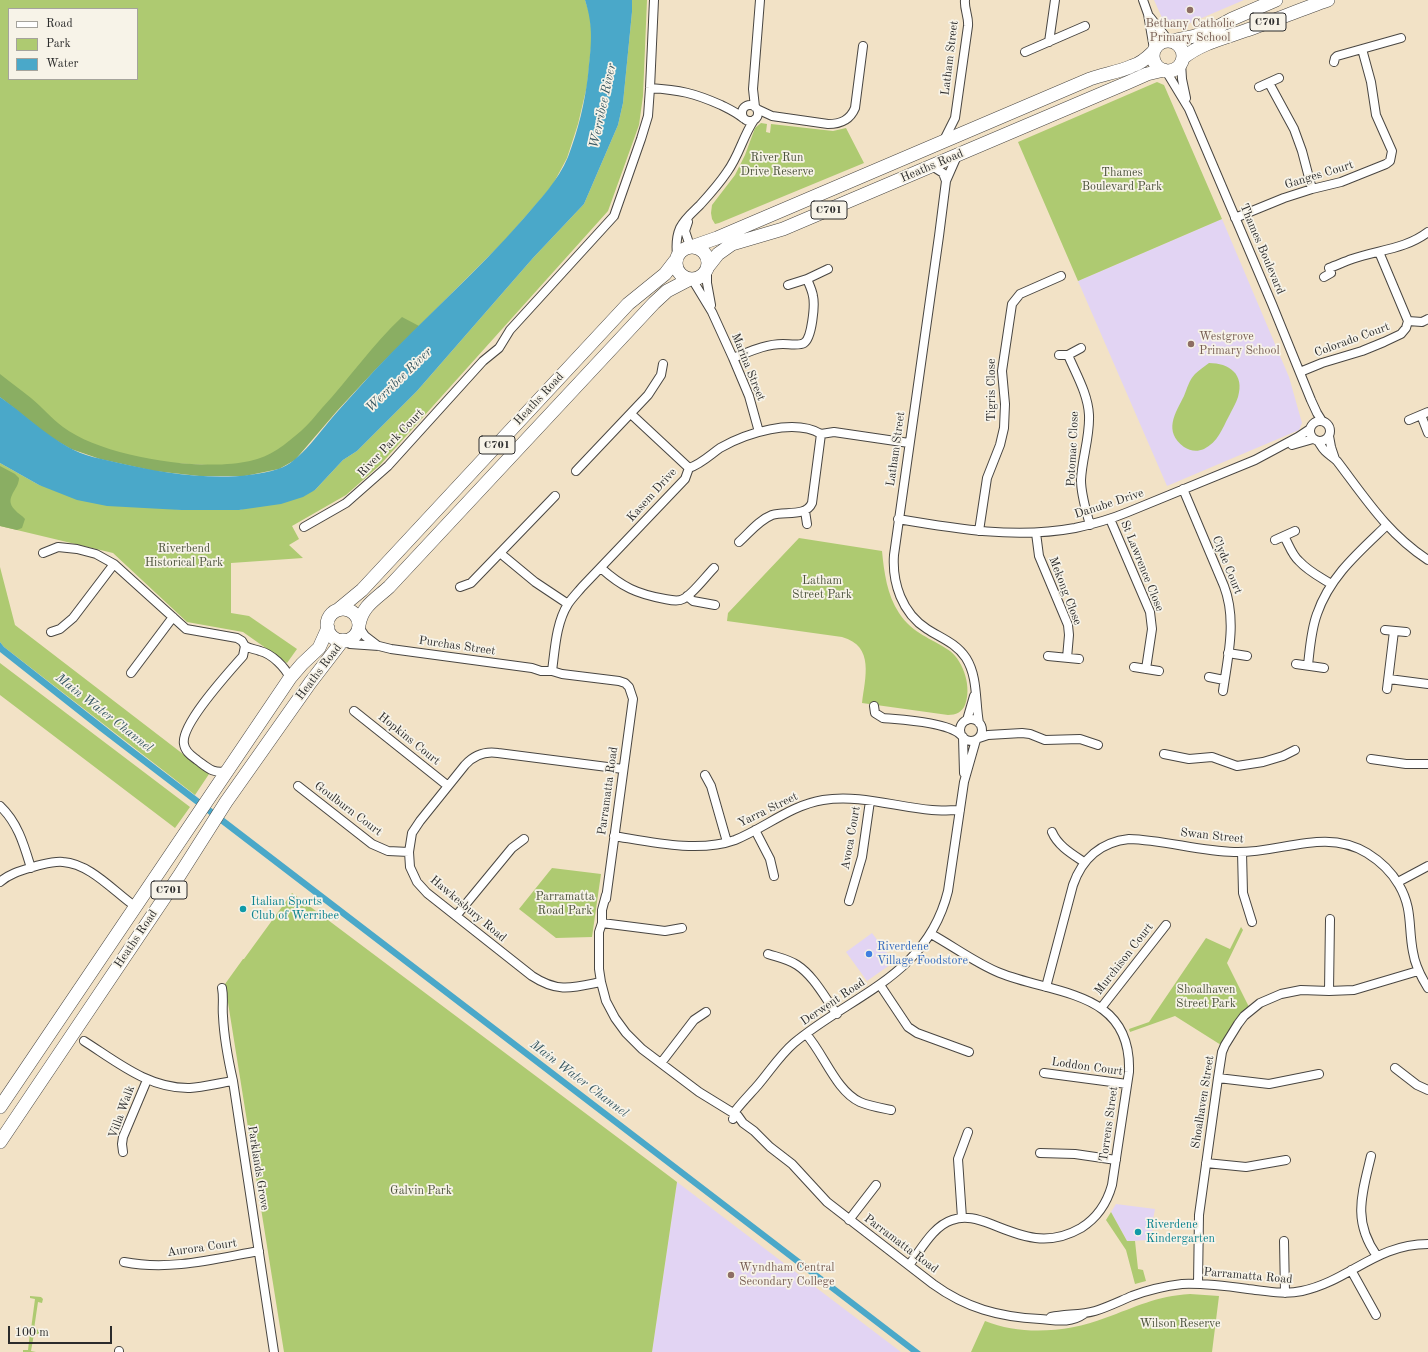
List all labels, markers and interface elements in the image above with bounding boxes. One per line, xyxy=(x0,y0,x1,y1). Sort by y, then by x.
marker: Bethany Catholic Primary School xyxy=(1185,5,1195,15)
legend xyxy=(8,8,138,80)
road number: C701 xyxy=(1250,13,1286,31)
place label: Bethany Catholic Primary School xyxy=(1145,17,1235,45)
text: Road xyxy=(46,18,73,30)
street label: Latham Street xyxy=(938,20,962,96)
text: Park xyxy=(46,38,71,50)
text: Water xyxy=(46,58,78,70)
water label: Werribee River xyxy=(586,62,620,150)
street label: Heaths Road xyxy=(898,146,966,186)
park label: River Run Drive Reserve xyxy=(740,151,814,179)
street label: Ganges Court xyxy=(1283,158,1355,192)
park label: Thames Boulevard Park xyxy=(1082,166,1162,194)
road number: C701 xyxy=(811,201,847,219)
street label: Thames Boulevard xyxy=(1236,201,1288,297)
street label: Colorado Court xyxy=(1312,320,1392,360)
place label: Westgrove Primary School xyxy=(1199,330,1280,358)
street label: Marina Street xyxy=(728,331,768,403)
marker: Westgrove Primary School xyxy=(1186,339,1196,349)
water label: Werribee River xyxy=(363,344,435,416)
street label: Tigris Close xyxy=(985,359,999,421)
street label: Heaths Road xyxy=(511,370,567,428)
street label: River Park Court xyxy=(355,406,427,480)
street label: Latham Street xyxy=(884,411,908,487)
street label: Potomac Close xyxy=(1064,411,1082,487)
road number: C701 xyxy=(479,436,515,454)
street label: Kasem Drive xyxy=(624,465,680,525)
street label: Danube Drive xyxy=(1073,486,1145,522)
street label: St Lawrence Close xyxy=(1117,518,1167,614)
street label: Clyde Court xyxy=(1209,534,1245,596)
park label: Riverbend Historical Park xyxy=(145,542,223,570)
street label: Mekong Close xyxy=(1045,555,1085,627)
park label: Latham Street Park xyxy=(792,574,852,602)
street label: Purchas Street xyxy=(418,633,496,659)
street label: Heaths Road xyxy=(293,641,345,703)
water label: Main Water Channel xyxy=(52,670,156,756)
street label: Hopkins Court xyxy=(375,710,443,768)
street label: Parramatta Road xyxy=(595,746,621,836)
street label: Goulburn Court xyxy=(311,779,385,839)
street label: Yarra Street xyxy=(736,789,800,831)
street label: Avoca Court xyxy=(838,805,864,871)
street label: Swan Street xyxy=(1179,825,1245,847)
street label: Hawkesbury Road xyxy=(427,873,509,945)
road number: C701 xyxy=(151,881,187,899)
park label: Parramatta Road Park xyxy=(535,890,595,918)
place label: Italian Sports Club of Werribee xyxy=(251,895,339,923)
marker: Italian Sports Club of Werribee xyxy=(238,904,248,914)
street label: Heaths Road xyxy=(111,907,161,971)
street label: Murchison Court xyxy=(1092,920,1156,998)
place label: Riverdene Village Foodstore xyxy=(877,940,968,968)
marker: Riverdene Village Foodstore xyxy=(864,949,874,959)
street label: Derwent Road xyxy=(798,975,868,1029)
park label: Shoalhaven Street Park xyxy=(1176,983,1236,1011)
water label: Main Water Channel xyxy=(527,1037,631,1121)
street label: Shoalhaven Street xyxy=(1189,1054,1217,1150)
street label: Loddon Court xyxy=(1050,1055,1124,1079)
street label: Villa Walk xyxy=(106,1084,138,1140)
street label: Torrens Street xyxy=(1097,1085,1121,1163)
street label: Parklands Grove xyxy=(244,1125,272,1211)
park label: Galvin Park xyxy=(390,1184,452,1198)
street label: Parramatta Road xyxy=(861,1211,941,1277)
place label: Riverdene Kindergarten xyxy=(1146,1218,1215,1246)
marker: Riverdene Kindergarten xyxy=(1133,1227,1143,1237)
street label: Aurora Court xyxy=(166,1236,238,1260)
place label: Wyndham Central Secondary College xyxy=(739,1261,835,1289)
street label: Parramatta Road xyxy=(1203,1265,1293,1287)
marker: Wyndham Central Secondary College xyxy=(726,1270,736,1280)
park label: Wilson Reserve xyxy=(1140,1317,1220,1331)
scale bar xyxy=(10,1318,114,1344)
text: 100 m xyxy=(15,1327,49,1339)

